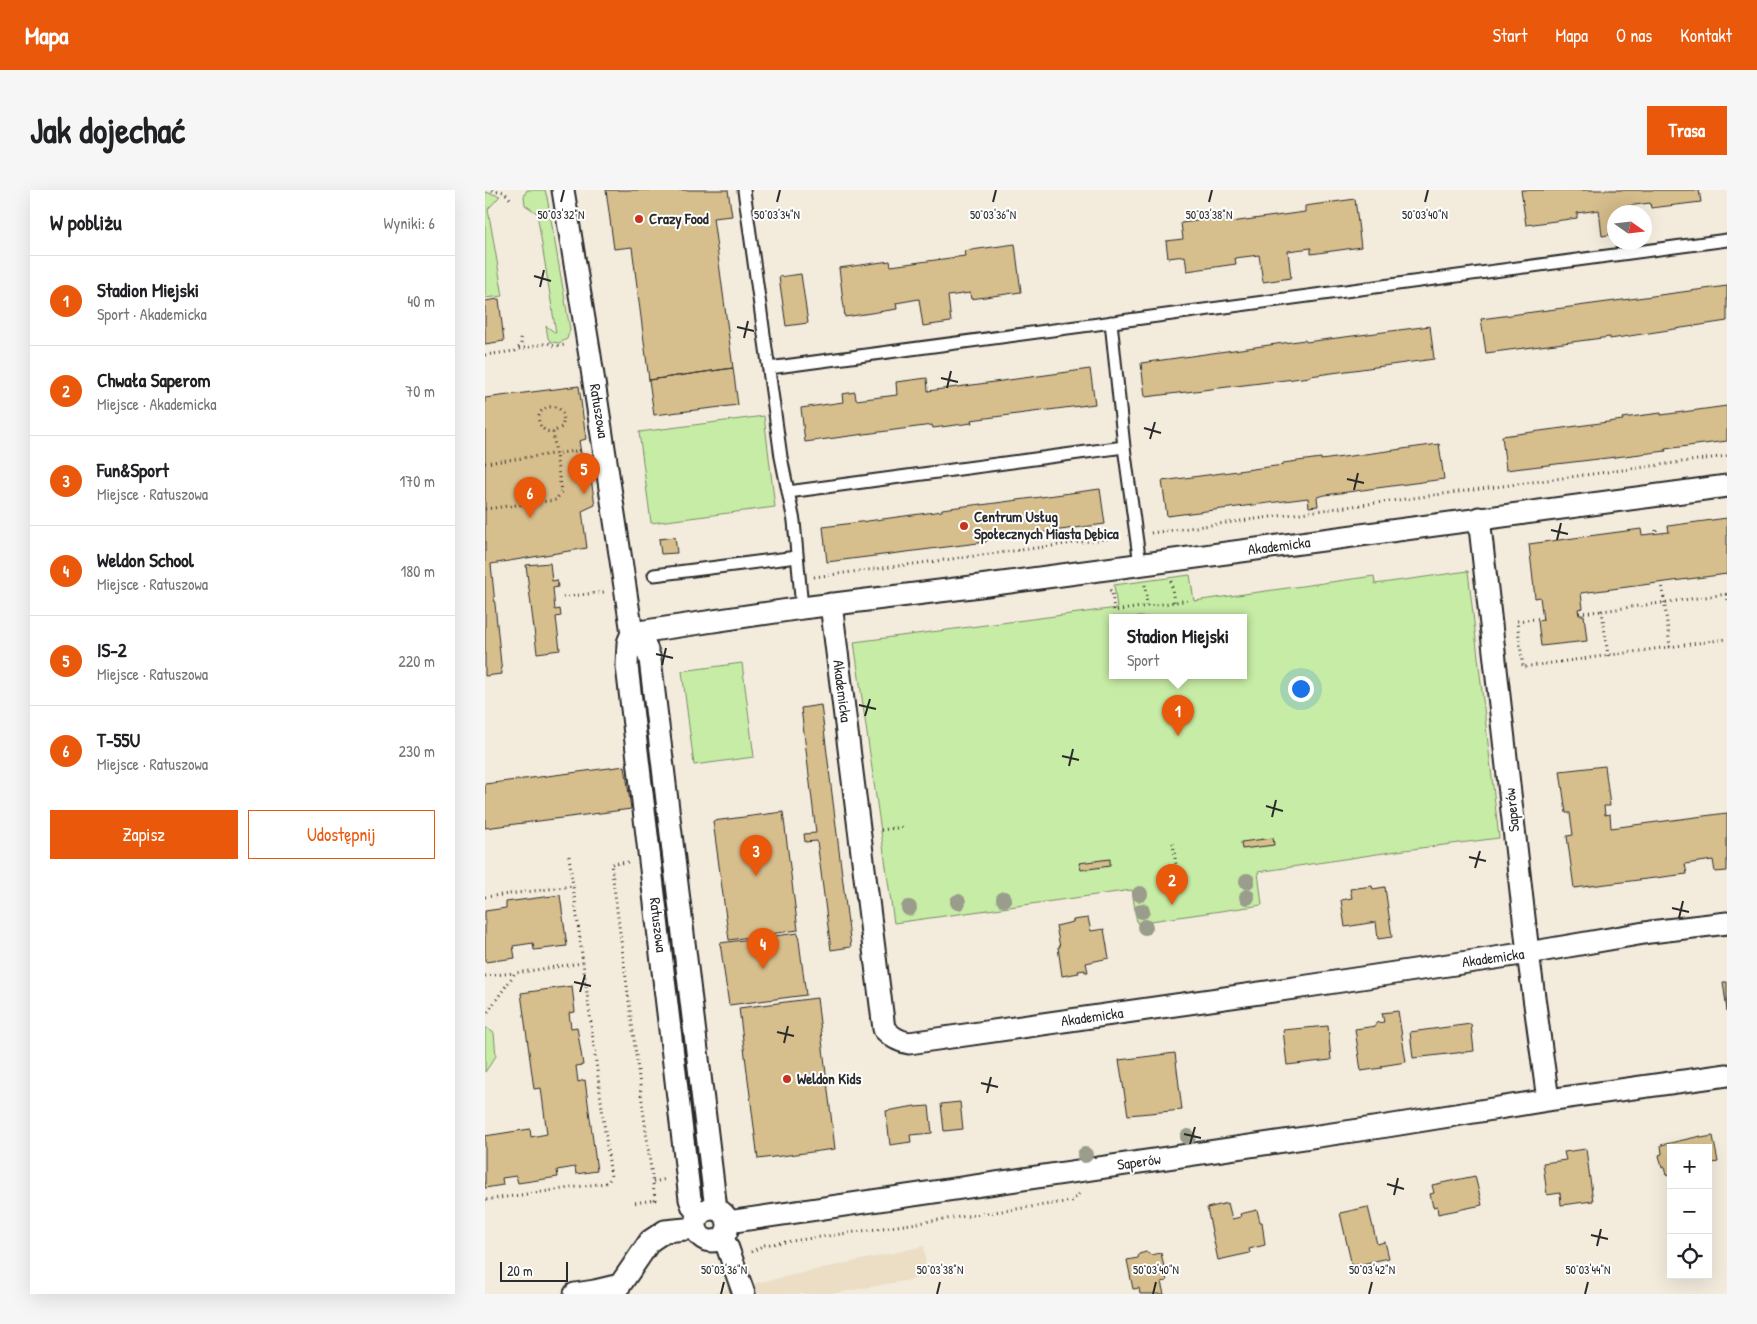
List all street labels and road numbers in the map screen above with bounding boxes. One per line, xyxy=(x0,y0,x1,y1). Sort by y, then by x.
street label: Ratuszowa xyxy=(585,382,614,440)
street label: Akademicka xyxy=(1247,531,1311,560)
street label: Akademicka xyxy=(828,659,857,723)
street label: Saperów xyxy=(1499,787,1524,833)
street label: Ratuszowa xyxy=(645,896,672,954)
street label: Akademicka xyxy=(1460,943,1526,972)
street label: Akademicka xyxy=(1059,1002,1125,1031)
street label: Saperów xyxy=(1116,1148,1162,1175)

